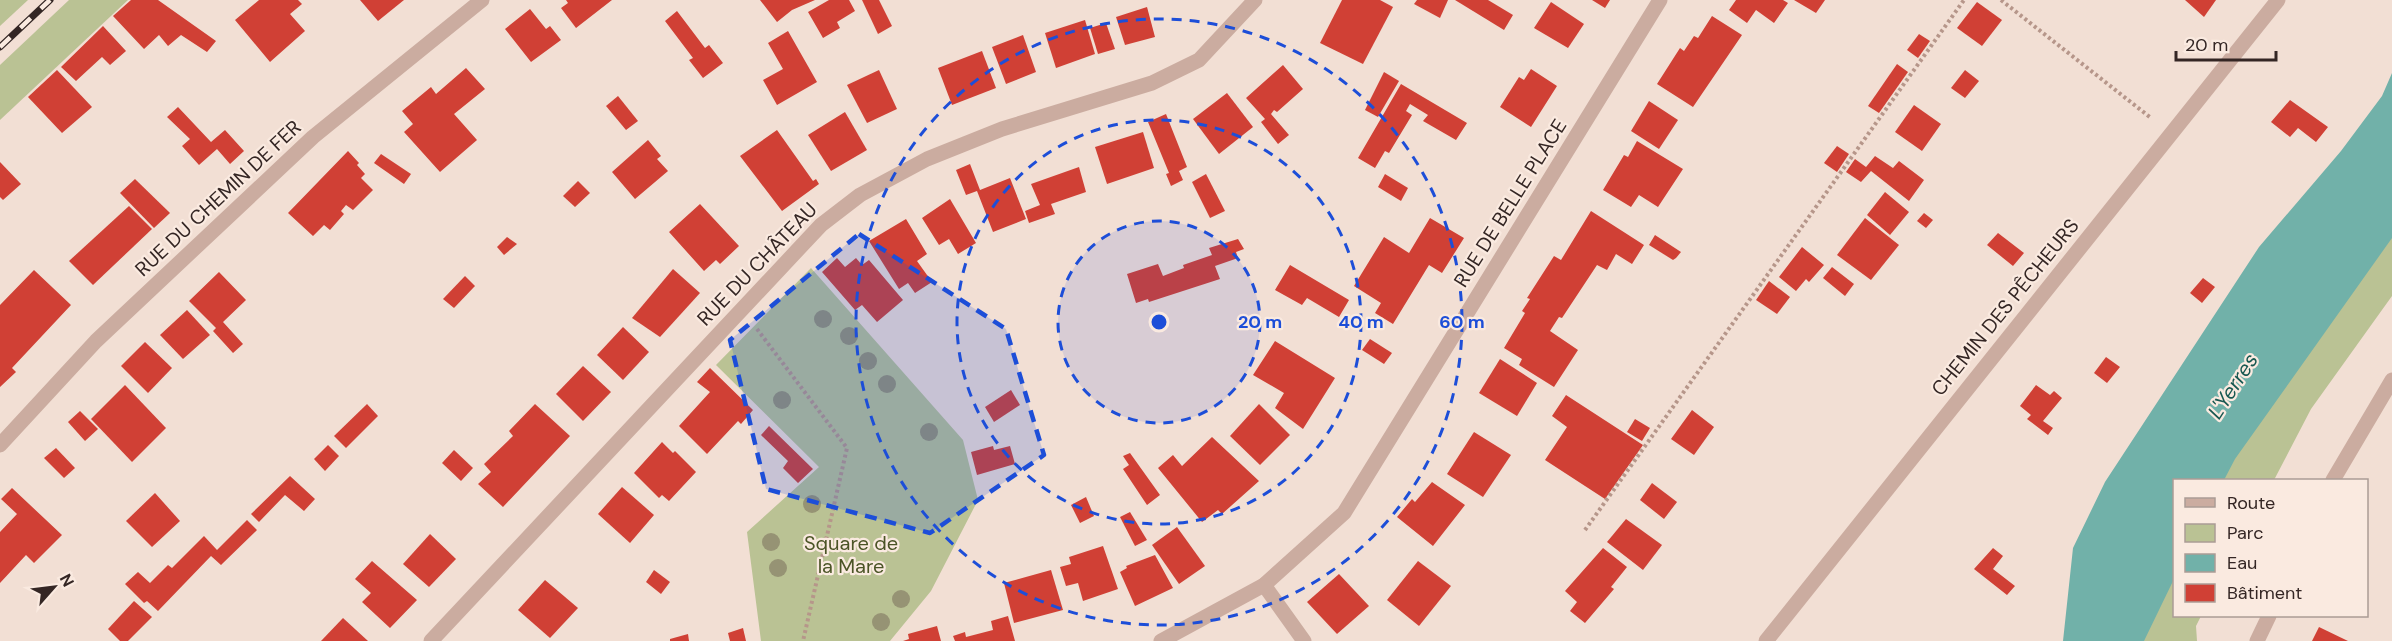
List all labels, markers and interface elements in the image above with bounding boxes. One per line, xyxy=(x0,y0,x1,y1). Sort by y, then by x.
scale bar xyxy=(2176,24,2276,62)
text: 20 m xyxy=(2185,33,2228,57)
street label: RUE DU CHEMIN DE FER xyxy=(129,114,307,282)
street label: RUE DE BELLE PLACE xyxy=(1448,114,1572,292)
street label: RUE DU CHÂTEAU xyxy=(691,197,823,331)
street label: CHEMIN DES PÊCHEURS xyxy=(1925,213,2085,401)
text: 20 m xyxy=(1238,310,1282,334)
text: 40 m xyxy=(1338,310,1384,334)
text: 60 m xyxy=(1439,310,1485,334)
centre of rings xyxy=(1149,312,1169,332)
water label: L'Yerres xyxy=(2201,348,2265,424)
legend xyxy=(2173,479,2368,617)
text: Route xyxy=(2227,491,2275,515)
text: Parc xyxy=(2227,521,2263,545)
park label: Square de la Mare xyxy=(804,530,898,579)
text: Eau xyxy=(2227,551,2257,575)
north arrow xyxy=(24,557,84,617)
text: N xyxy=(55,570,79,590)
text: Bâtiment xyxy=(2227,581,2302,605)

